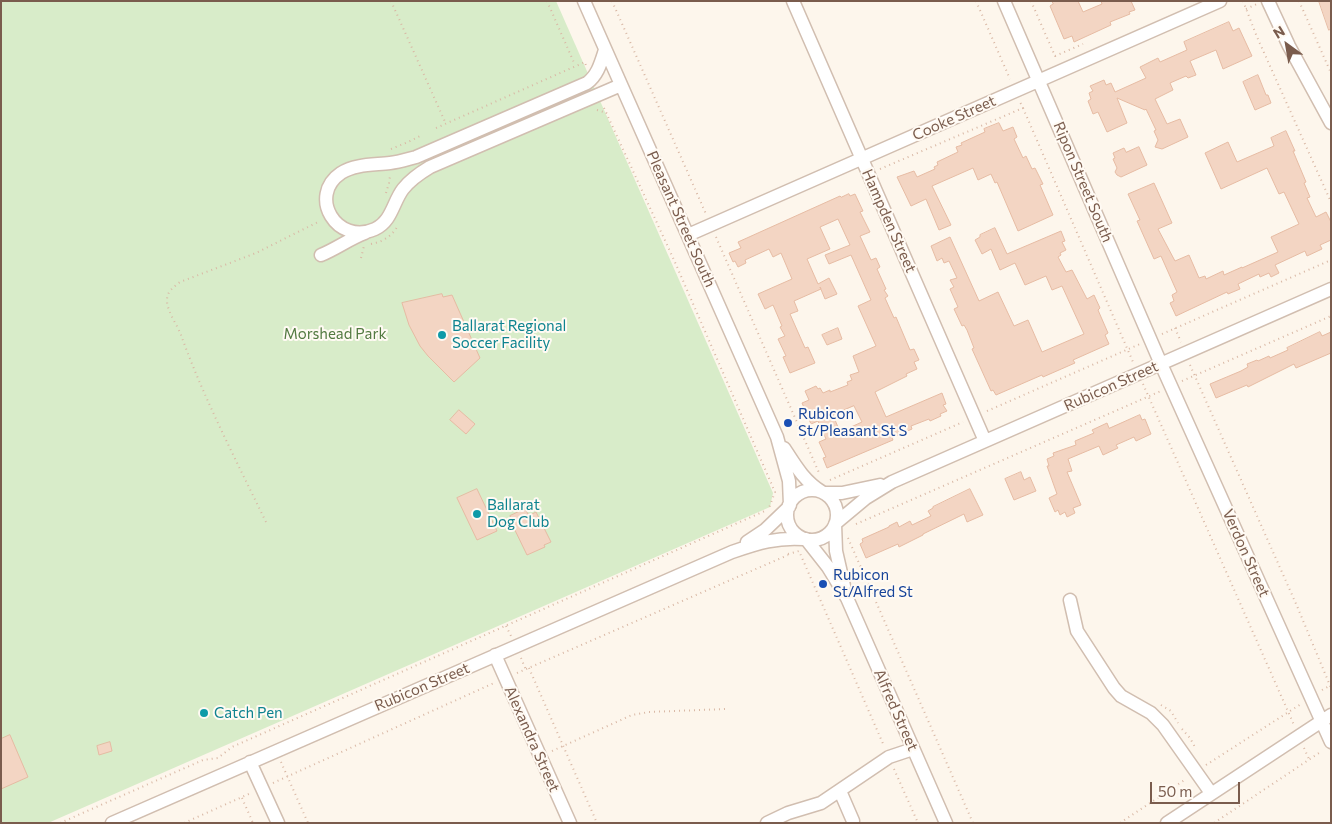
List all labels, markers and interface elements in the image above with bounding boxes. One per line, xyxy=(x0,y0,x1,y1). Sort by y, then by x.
north arrow xyxy=(1262,20,1312,70)
text: N xyxy=(1270,22,1288,42)
street label: Cooke Street xyxy=(910,92,998,144)
street label: Ripon Street South xyxy=(1049,119,1117,245)
street label: Pleasant Street South xyxy=(643,148,719,290)
street label: Hampden Street xyxy=(858,166,920,276)
place label: Ballarat Regional Soccer Facility xyxy=(452,317,566,352)
park label: Morshead Park xyxy=(283,325,387,343)
marker: Ballarat Regional Soccer Facility xyxy=(436,329,448,341)
street label: Rubicon Street xyxy=(1061,357,1161,415)
place label: Rubicon St/Pleasant St S xyxy=(798,405,907,440)
marker: Rubicon St/Pleasant St S xyxy=(782,417,794,429)
place label: Ballarat Dog Club xyxy=(487,496,549,531)
street label: Verdon Street xyxy=(1219,506,1273,600)
marker: Ballarat Dog Club xyxy=(471,508,483,520)
place label: Rubicon St/Alfred St xyxy=(833,566,913,601)
marker: Rubicon St/Alfred St xyxy=(817,578,829,590)
street label: Rubicon Street xyxy=(372,659,472,715)
street label: Alfred Street xyxy=(870,666,922,754)
street label: Alexandra Street xyxy=(501,683,563,795)
place label: Catch Pen xyxy=(214,704,283,722)
marker: Catch Pen xyxy=(198,707,210,719)
scale bar xyxy=(1152,772,1242,804)
text: 50 m xyxy=(1158,782,1192,800)

